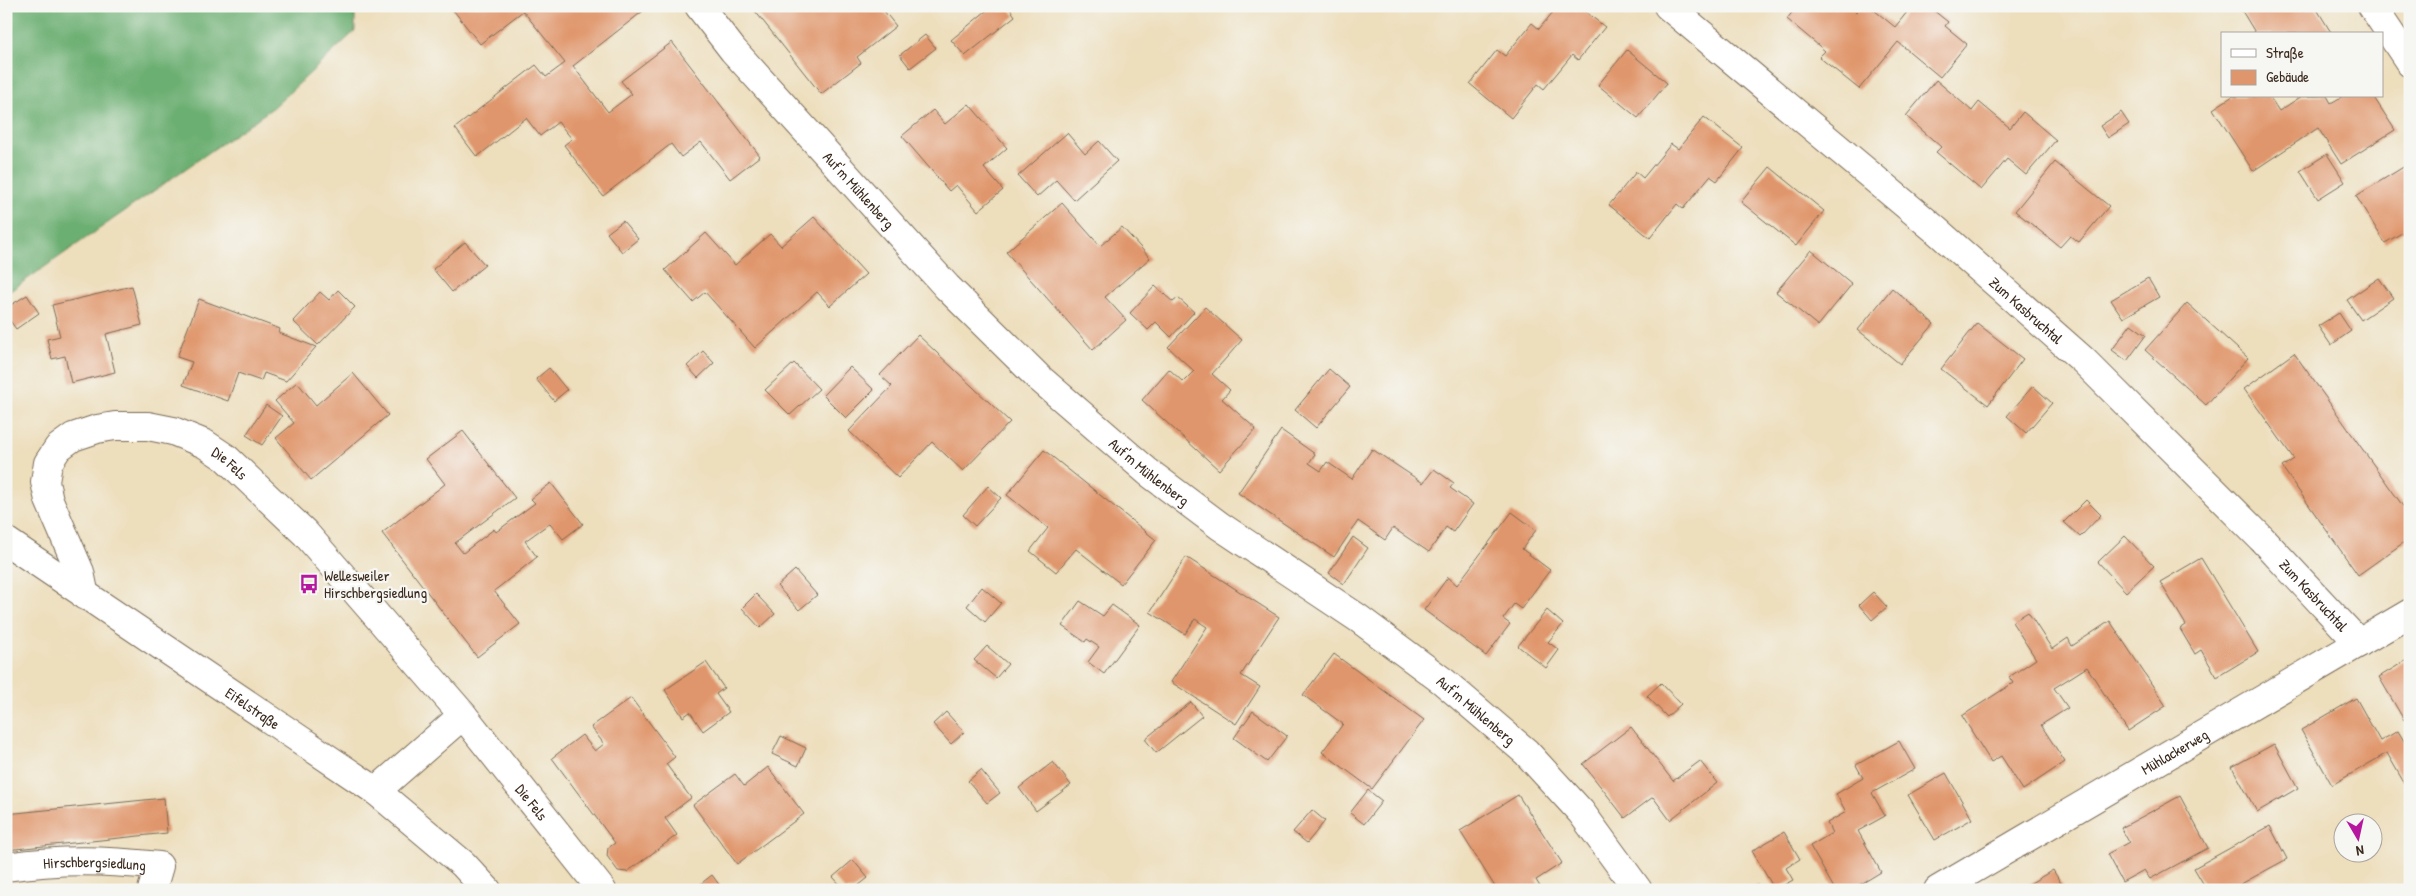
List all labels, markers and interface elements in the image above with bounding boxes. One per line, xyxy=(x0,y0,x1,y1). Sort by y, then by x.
legend xyxy=(2221,32,2384,98)
text: Straße xyxy=(2266,42,2304,63)
text: Gebäude xyxy=(2266,66,2309,87)
street label: Auf'm Mühlenberg xyxy=(819,147,900,233)
street label: Zum Kasbruchtal xyxy=(1985,272,2068,348)
street label: Auf'm Mühlenberg xyxy=(1105,433,1194,510)
street label: Die Fels xyxy=(208,441,253,484)
street label: Zum Kasbruchtal xyxy=(2275,554,2353,636)
place label: Wellesweiler Hirschbergsiedlung xyxy=(324,565,427,603)
bus stop icon: Wellesweiler Hirschbergsiedlung xyxy=(298,573,320,595)
street label: Auf'm Mühlenberg xyxy=(1433,670,1521,750)
street label: Eifelstraße xyxy=(221,682,284,734)
street label: Mühlackerweg xyxy=(2137,723,2212,779)
street label: Die Fels xyxy=(511,779,553,825)
north arrow xyxy=(2334,814,2384,864)
text: N xyxy=(2354,841,2365,861)
street label: Hirschbergsiedlung xyxy=(42,851,147,875)

